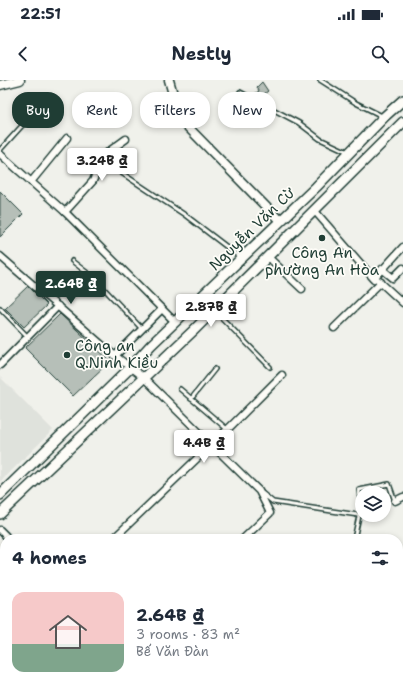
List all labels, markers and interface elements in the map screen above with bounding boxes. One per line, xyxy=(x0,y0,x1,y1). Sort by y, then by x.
text: 22:51 xyxy=(20,4,61,24)
text: Nestly xyxy=(172,42,231,66)
icon: back xyxy=(12,43,34,65)
icon: search xyxy=(369,43,391,65)
chip: Buy xyxy=(12,92,64,128)
chip: Rent xyxy=(72,92,132,128)
chip: Filters xyxy=(140,92,210,128)
chip: New xyxy=(218,92,276,128)
pin: 3.24B ₫ xyxy=(65,148,139,182)
text: 3.24B ₫ xyxy=(76,152,128,169)
street label: Nguyễn Văn Cừ xyxy=(205,183,299,275)
marker: Công An phường An Hòa xyxy=(317,233,327,243)
place label: Công An phường An Hòa xyxy=(265,243,380,280)
pin: 2.64B ₫ xyxy=(34,271,108,305)
text: 2.64B ₫ xyxy=(45,275,97,292)
pin: 2.87B ₫ xyxy=(174,294,248,328)
text: 2.87B ₫ xyxy=(185,298,237,315)
place label: Công an Q.Ninh Kiều xyxy=(75,336,158,373)
marker: Công an Q.Ninh Kiều xyxy=(62,350,72,360)
pin: 4.4B ₫ xyxy=(171,430,237,464)
text: 4.4B ₫ xyxy=(183,434,225,451)
map controls xyxy=(355,486,391,522)
button: layers xyxy=(355,486,391,522)
text: 4 homes xyxy=(12,547,87,569)
icon: filters xyxy=(369,547,391,569)
text: 2.64B ₫ xyxy=(136,604,204,626)
icon: home xyxy=(44,608,92,656)
text: 3 rooms · 83 m² xyxy=(136,626,240,643)
text: Bế Văn Đàn xyxy=(136,643,209,660)

